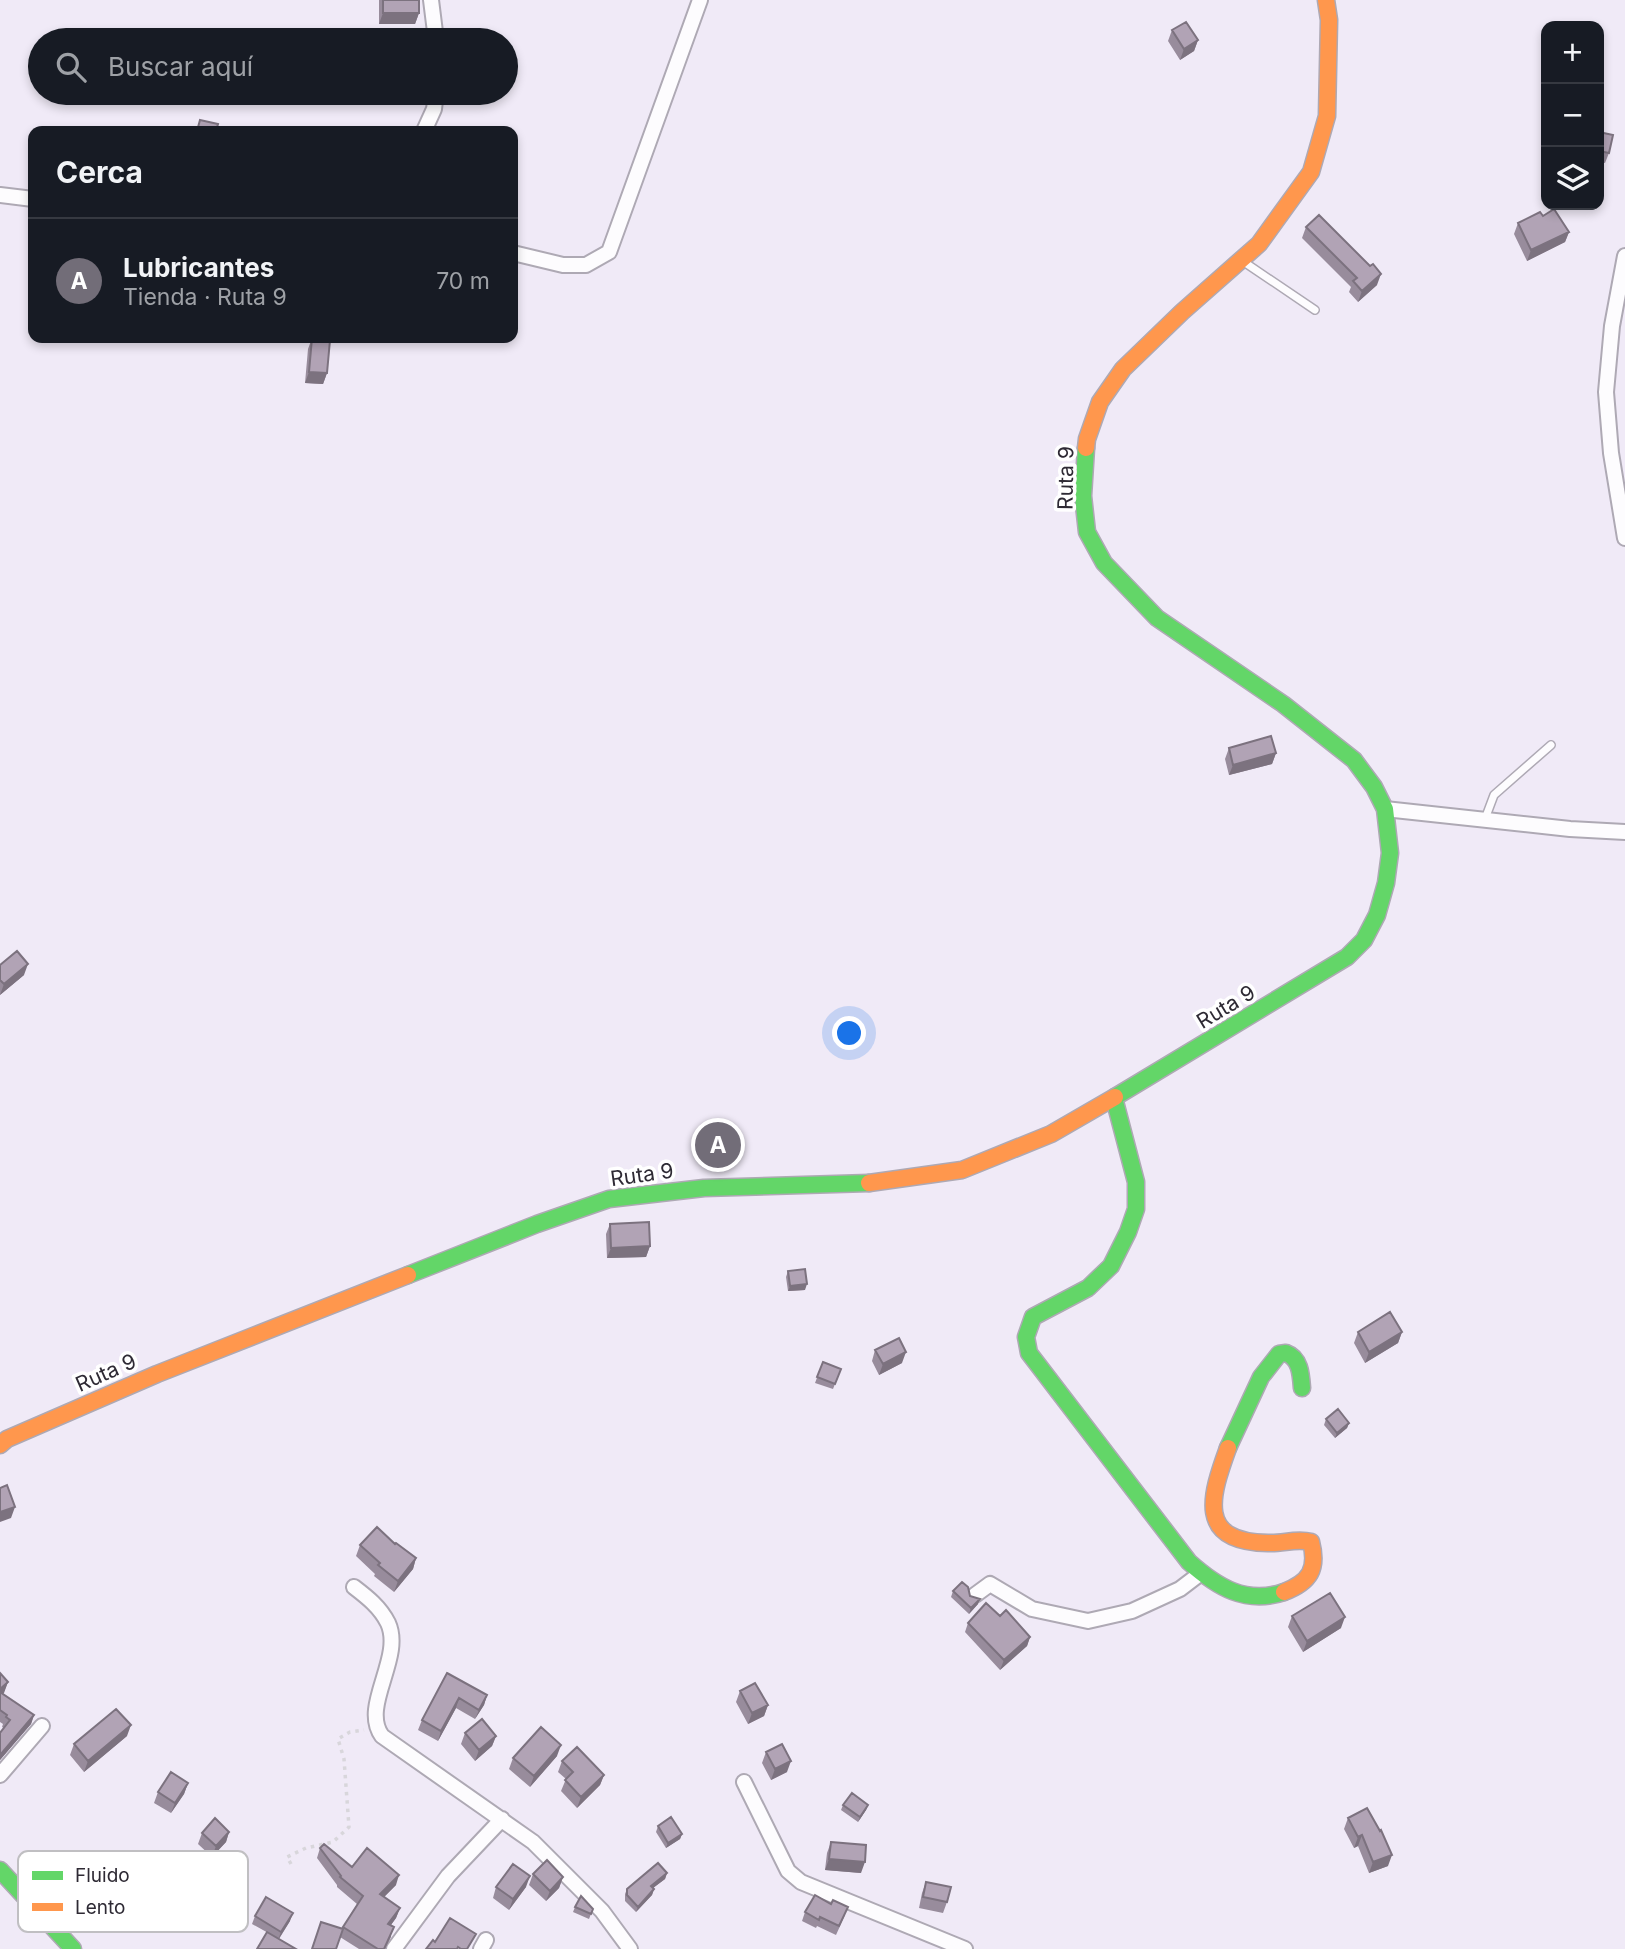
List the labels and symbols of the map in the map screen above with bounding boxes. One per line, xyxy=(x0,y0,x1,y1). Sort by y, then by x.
street label: Ruta 9 xyxy=(1052,446,1079,510)
street label: Ruta 9 xyxy=(1192,979,1259,1034)
your location xyxy=(832,1016,866,1050)
pin: A xyxy=(695,1119,741,1171)
street label: Ruta 9 xyxy=(609,1158,675,1191)
street label: Ruta 9 xyxy=(72,1348,140,1397)
legend xyxy=(18,1851,248,1932)
text: Fluido xyxy=(75,1864,130,1887)
text: Lento xyxy=(75,1896,125,1919)

